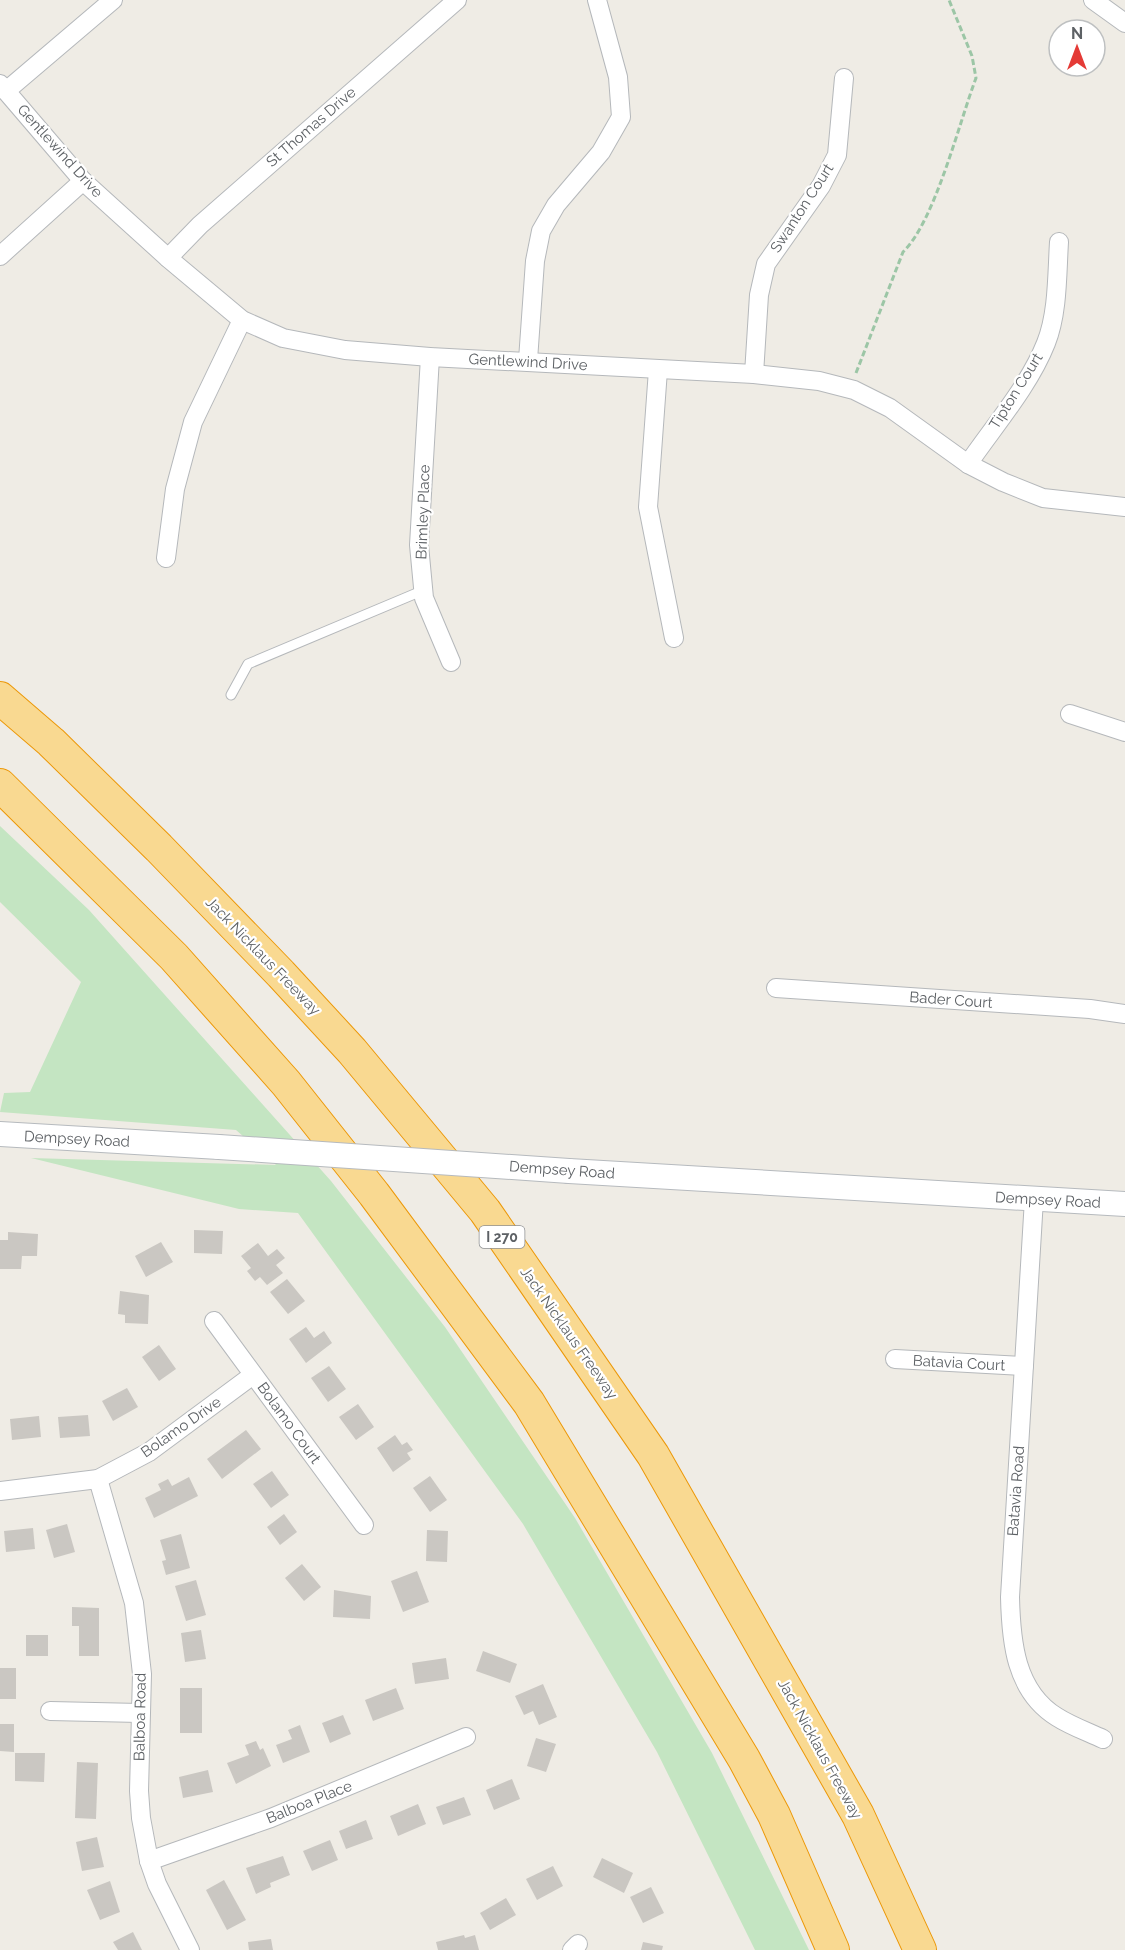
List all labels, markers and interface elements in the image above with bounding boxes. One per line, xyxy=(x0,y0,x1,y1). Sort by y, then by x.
north arrow xyxy=(1047,18,1107,78)
text: N xyxy=(1071,24,1083,43)
street label: St Thomas Drive xyxy=(262,83,360,171)
street label: Gentlewind Drive xyxy=(13,101,107,201)
street label: Swanton Court xyxy=(767,160,837,256)
street label: Gentlewind Drive xyxy=(468,350,588,374)
street label: Tipton Court xyxy=(985,350,1047,432)
street label: Brimley Place xyxy=(412,464,434,560)
street label: Jack Nicklaus Freeway xyxy=(202,893,324,1019)
street label: Bader Court xyxy=(909,988,993,1012)
street label: Dempsey Road xyxy=(24,1127,130,1151)
street label: Dempsey Road xyxy=(509,1157,615,1183)
street label: Dempsey Road xyxy=(995,1188,1101,1212)
road number: I 270 xyxy=(480,1226,524,1248)
street label: Jack Nicklaus Freeway xyxy=(517,1263,621,1403)
street label: Batavia Court xyxy=(912,1352,1006,1374)
street label: Bolamo Court xyxy=(253,1379,325,1467)
street label: Bolamo Drive xyxy=(138,1393,225,1461)
street label: Batavia Road xyxy=(1004,1445,1028,1537)
street label: Balboa Road xyxy=(130,1673,150,1761)
street label: Jack Nicklaus Freeway xyxy=(774,1676,866,1822)
street label: Balboa Place xyxy=(263,1777,355,1827)

